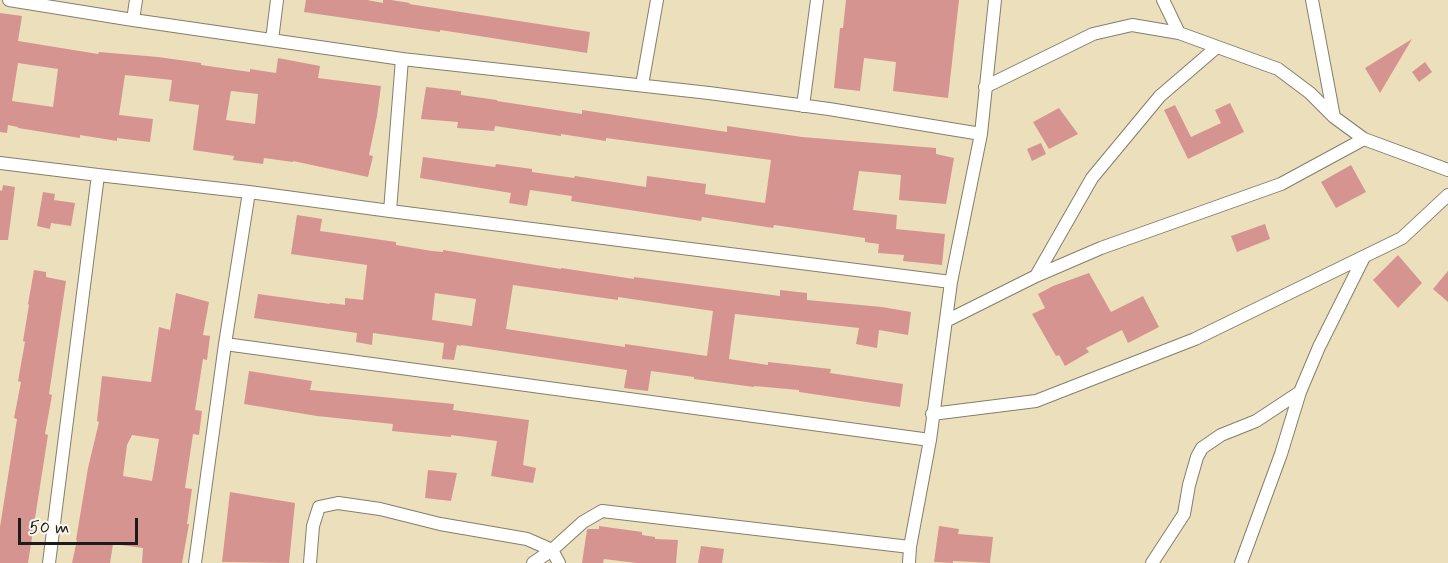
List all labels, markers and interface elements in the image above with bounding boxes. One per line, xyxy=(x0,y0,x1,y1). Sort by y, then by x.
scale bar xyxy=(21,506,141,544)
text: 50 m xyxy=(29,516,69,540)

